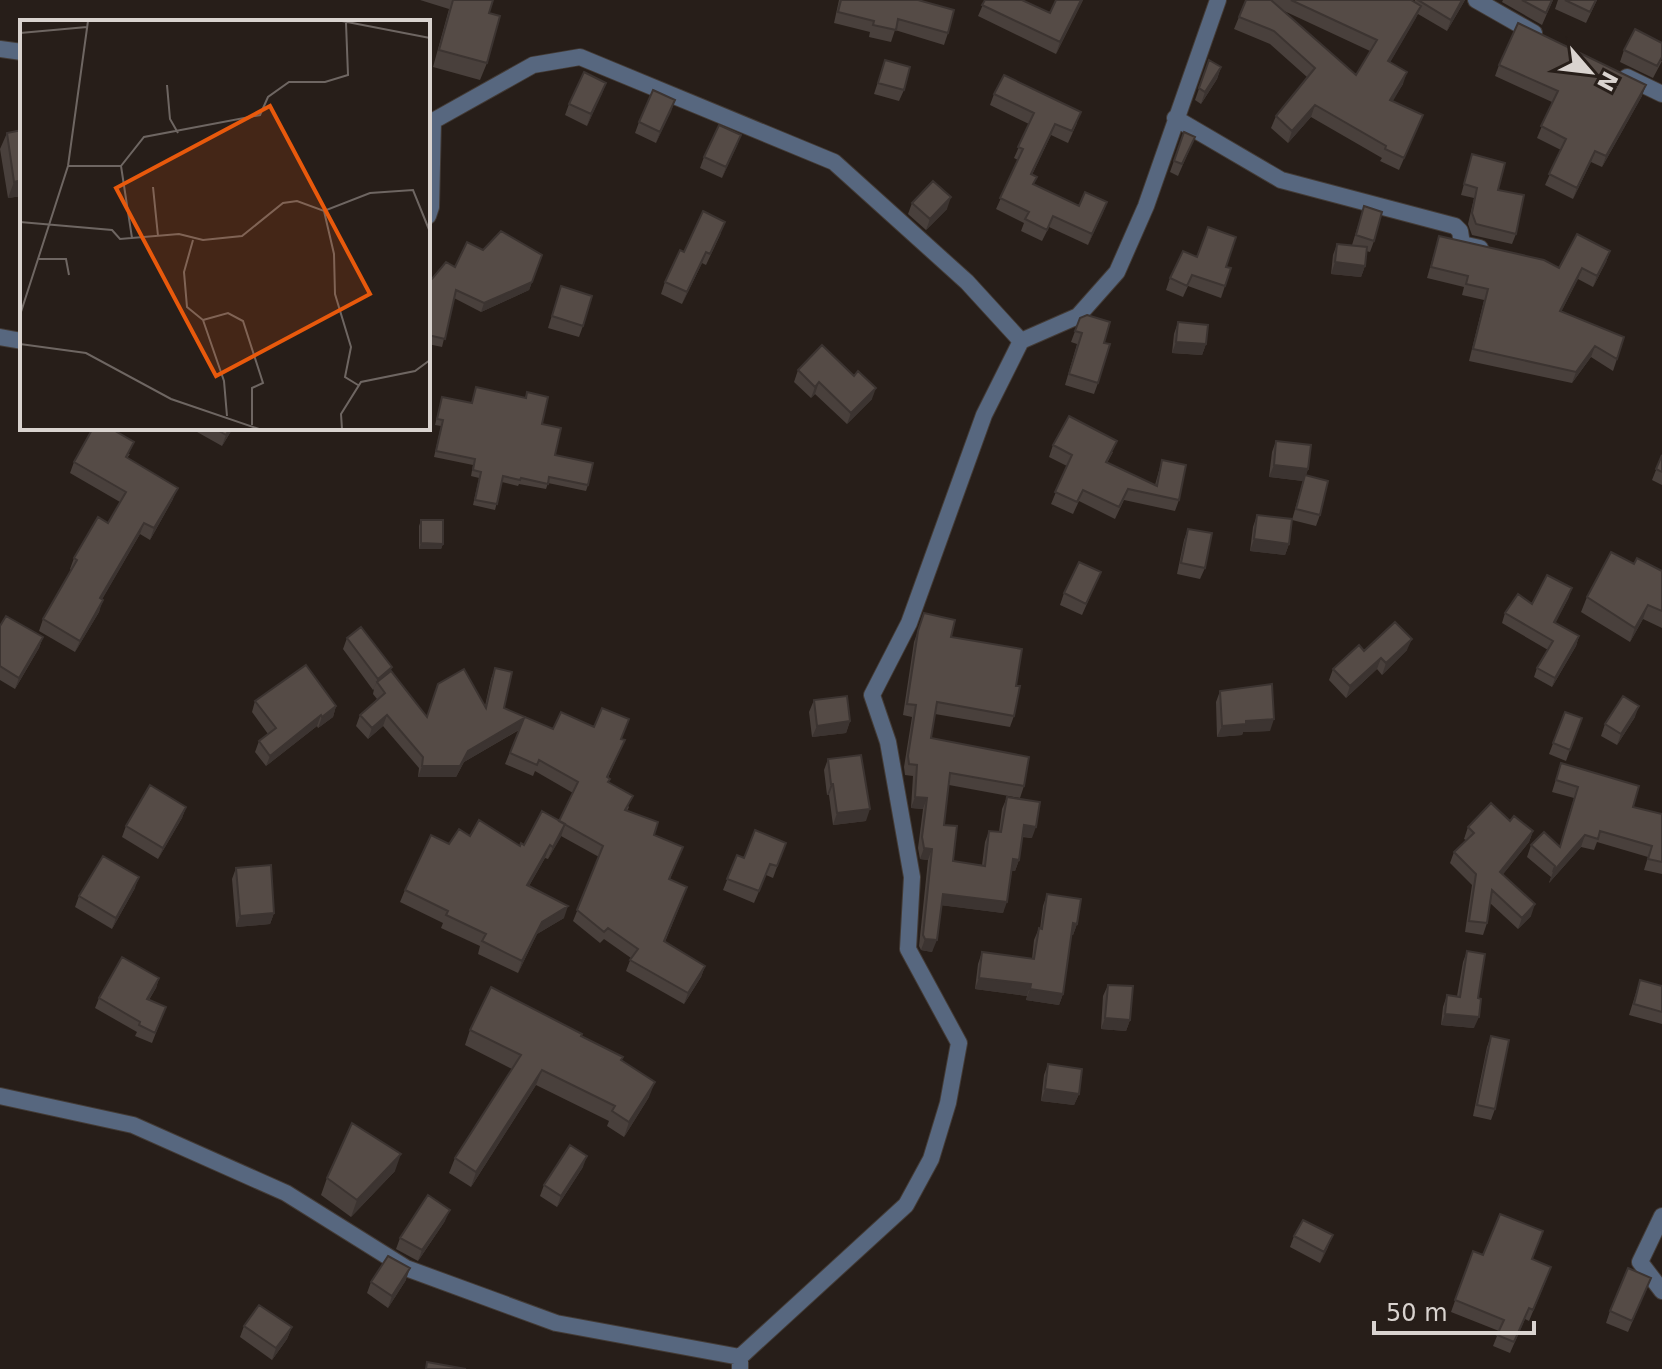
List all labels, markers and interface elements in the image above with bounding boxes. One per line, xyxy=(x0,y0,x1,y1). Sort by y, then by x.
inset map xyxy=(20,20,430,430)
north arrow xyxy=(1550,32,1630,112)
text: N xyxy=(1592,67,1623,95)
scale bar xyxy=(1374,1285,1534,1335)
text: 50 m xyxy=(1386,1299,1448,1327)

